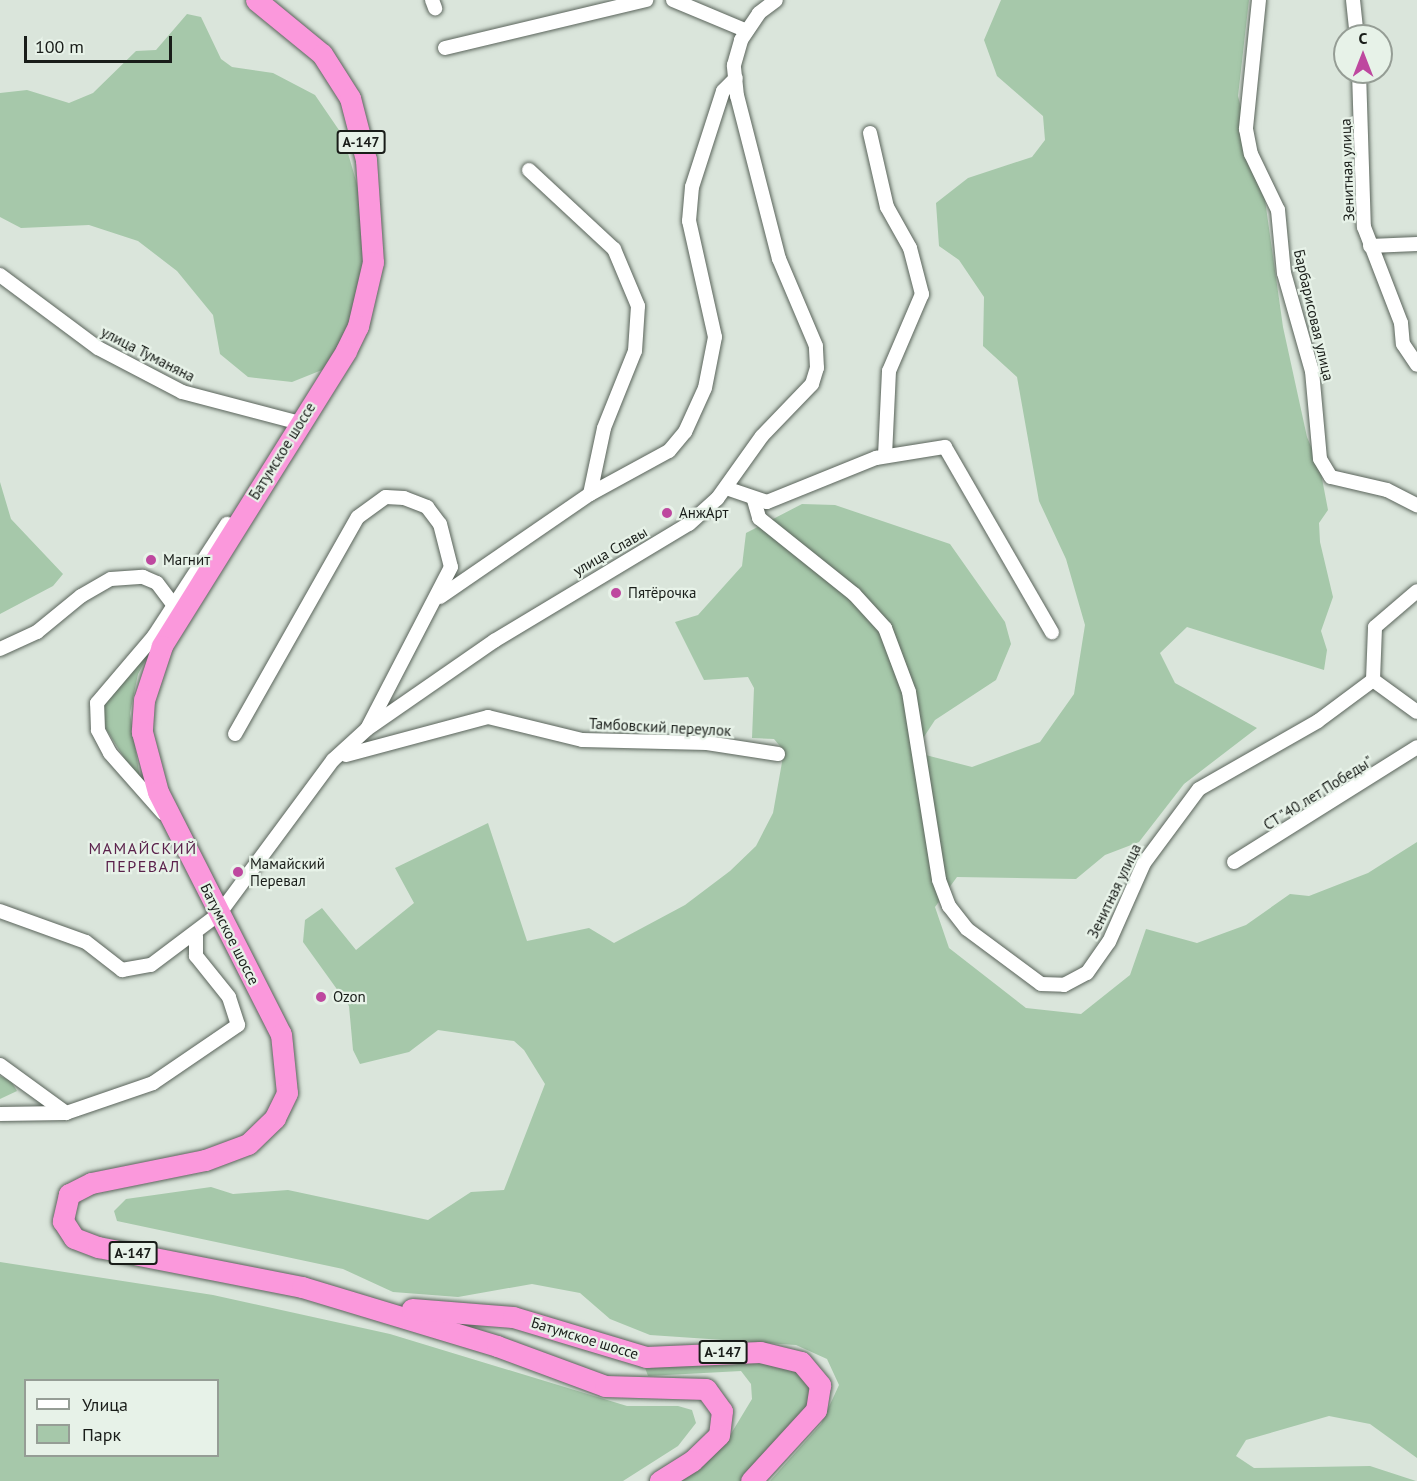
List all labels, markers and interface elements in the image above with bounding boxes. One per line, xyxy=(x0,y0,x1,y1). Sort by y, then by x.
scale bar xyxy=(27,24,176,62)
north arrow xyxy=(1333,24,1393,84)
text: С xyxy=(1359,28,1367,48)
text: 100 m xyxy=(35,35,84,58)
street label: Зенитная улица xyxy=(1336,118,1358,222)
road number: А-147 xyxy=(336,131,386,153)
street label: Барбарисовая улица xyxy=(1290,248,1338,382)
street label: улица Туманяна xyxy=(98,322,198,386)
street label: Батумское шоссе xyxy=(245,399,319,503)
place label: АнжАрт xyxy=(679,504,728,522)
marker: АнжАрт xyxy=(660,506,674,520)
street label: улица Славы xyxy=(570,523,650,579)
place label: Магнит xyxy=(163,551,210,569)
marker: Магнит xyxy=(144,553,158,567)
place label: Пятёрочка xyxy=(628,584,696,602)
marker: Пятёрочка xyxy=(609,586,623,600)
street label: Тамбовский переулок xyxy=(588,714,732,740)
street label: СТ "40 лет Победы" xyxy=(1259,752,1377,834)
district label: МАМАЙСКИЙ ПЕРЕВАЛ xyxy=(88,838,198,876)
street label: Зенитная улица xyxy=(1083,841,1145,941)
place label: Мамайский Перевал xyxy=(250,854,325,889)
marker: Мамайский Перевал xyxy=(231,865,245,879)
street label: Батумское шоссе xyxy=(197,880,263,988)
place label: Ozon xyxy=(333,988,366,1006)
marker: Ozon xyxy=(314,990,328,1004)
road number: А-147 xyxy=(108,1242,158,1264)
street label: Батумское шоссе xyxy=(529,1313,641,1363)
road number: А-147 xyxy=(698,1341,748,1363)
legend xyxy=(24,1379,219,1457)
text: Улица xyxy=(82,1393,128,1416)
text: Парк xyxy=(82,1423,121,1446)

